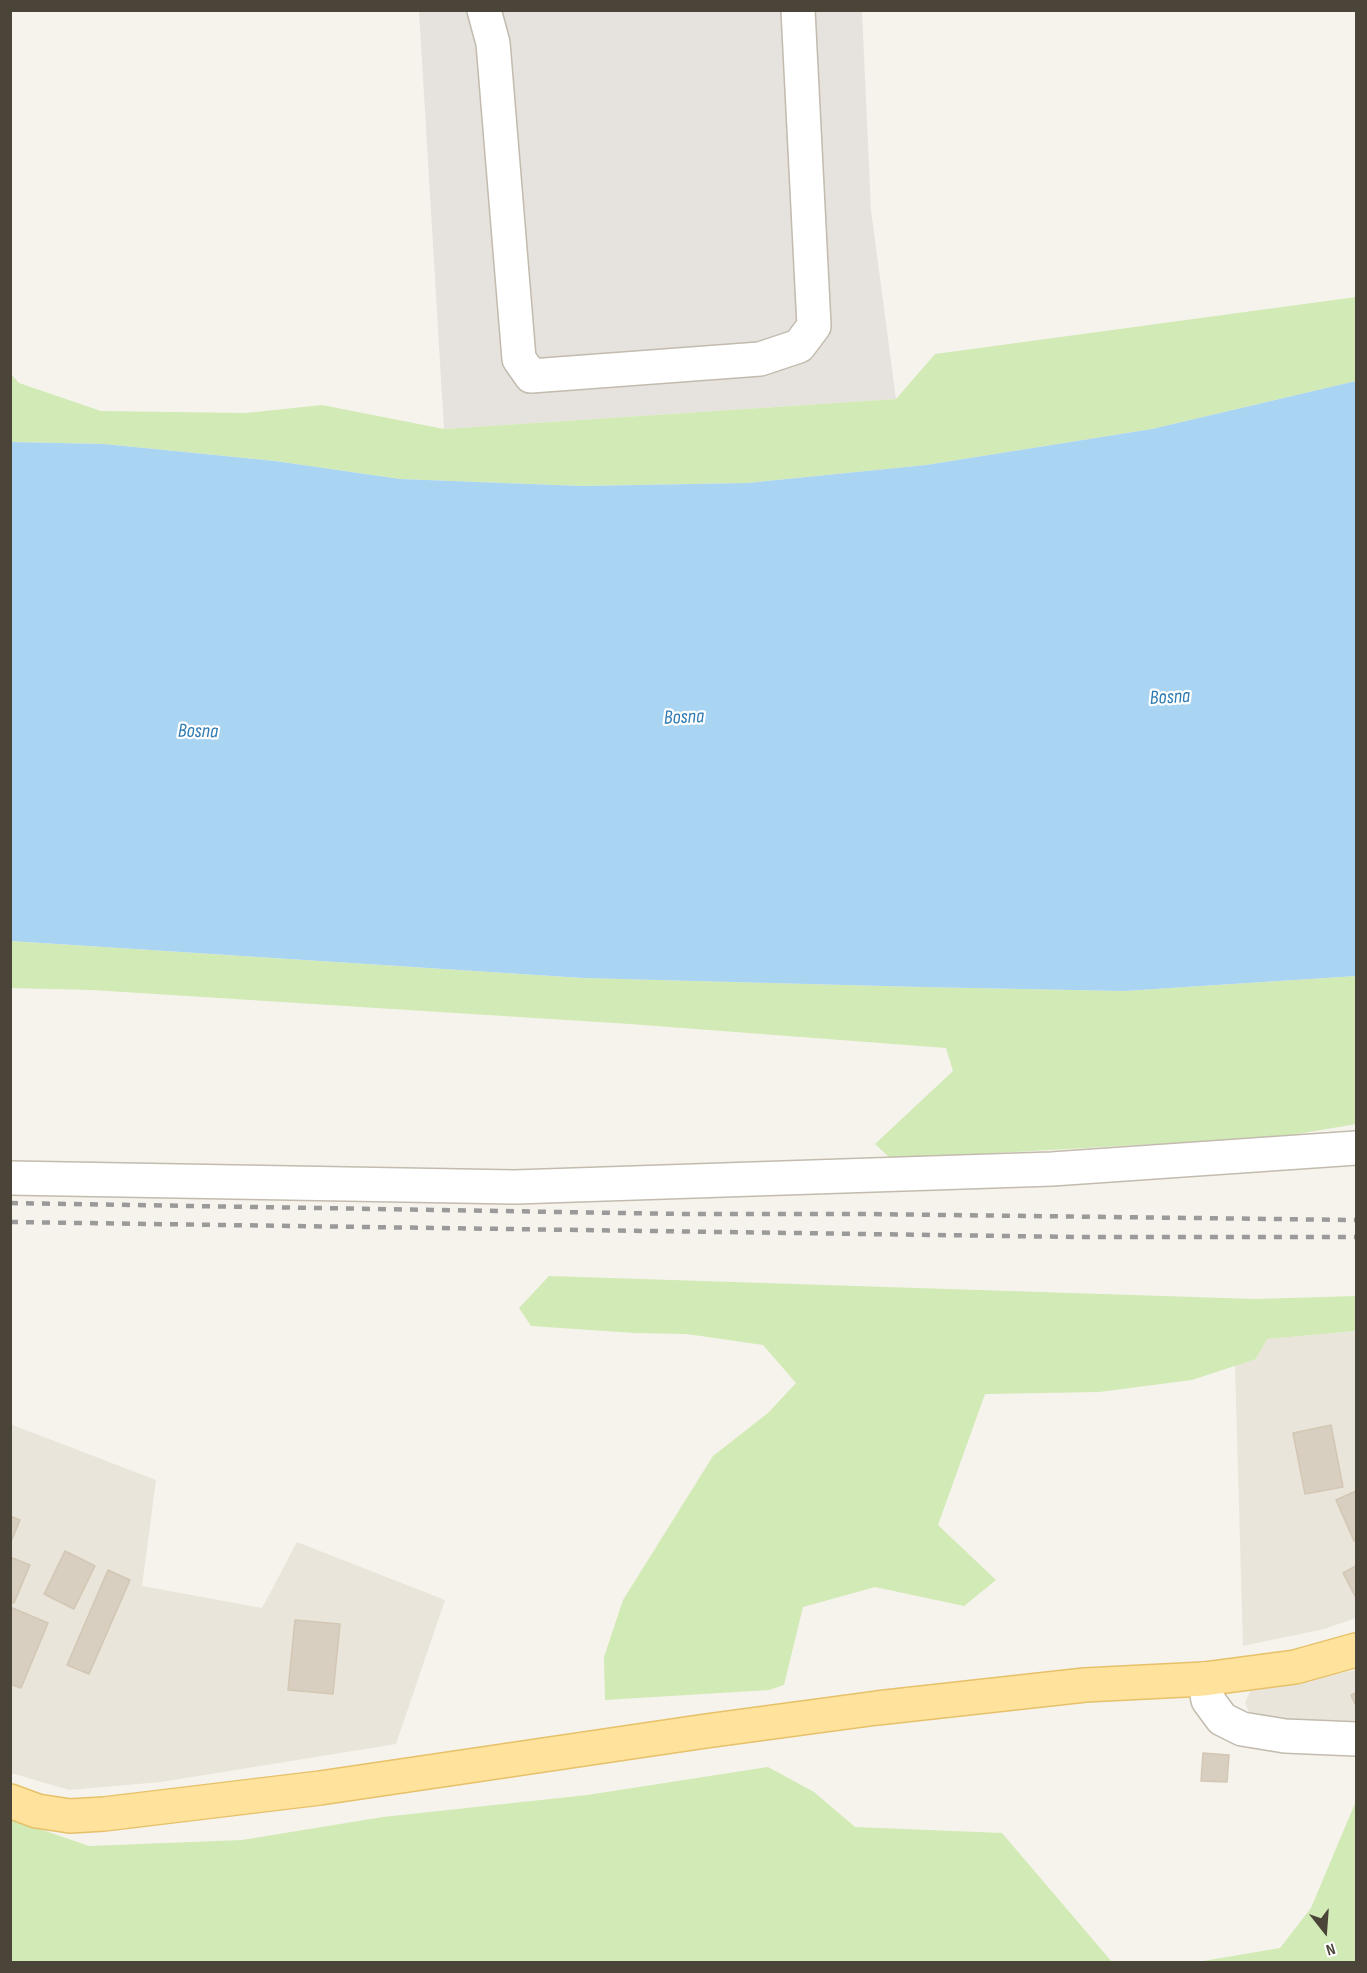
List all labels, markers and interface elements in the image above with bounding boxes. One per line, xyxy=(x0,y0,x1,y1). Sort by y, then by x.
water label: Bosna xyxy=(1149,685,1191,711)
water label: Bosna xyxy=(663,705,705,731)
water label: Bosna xyxy=(178,720,218,744)
north arrow xyxy=(1295,1901,1355,1961)
text: N xyxy=(1324,1938,1337,1959)

